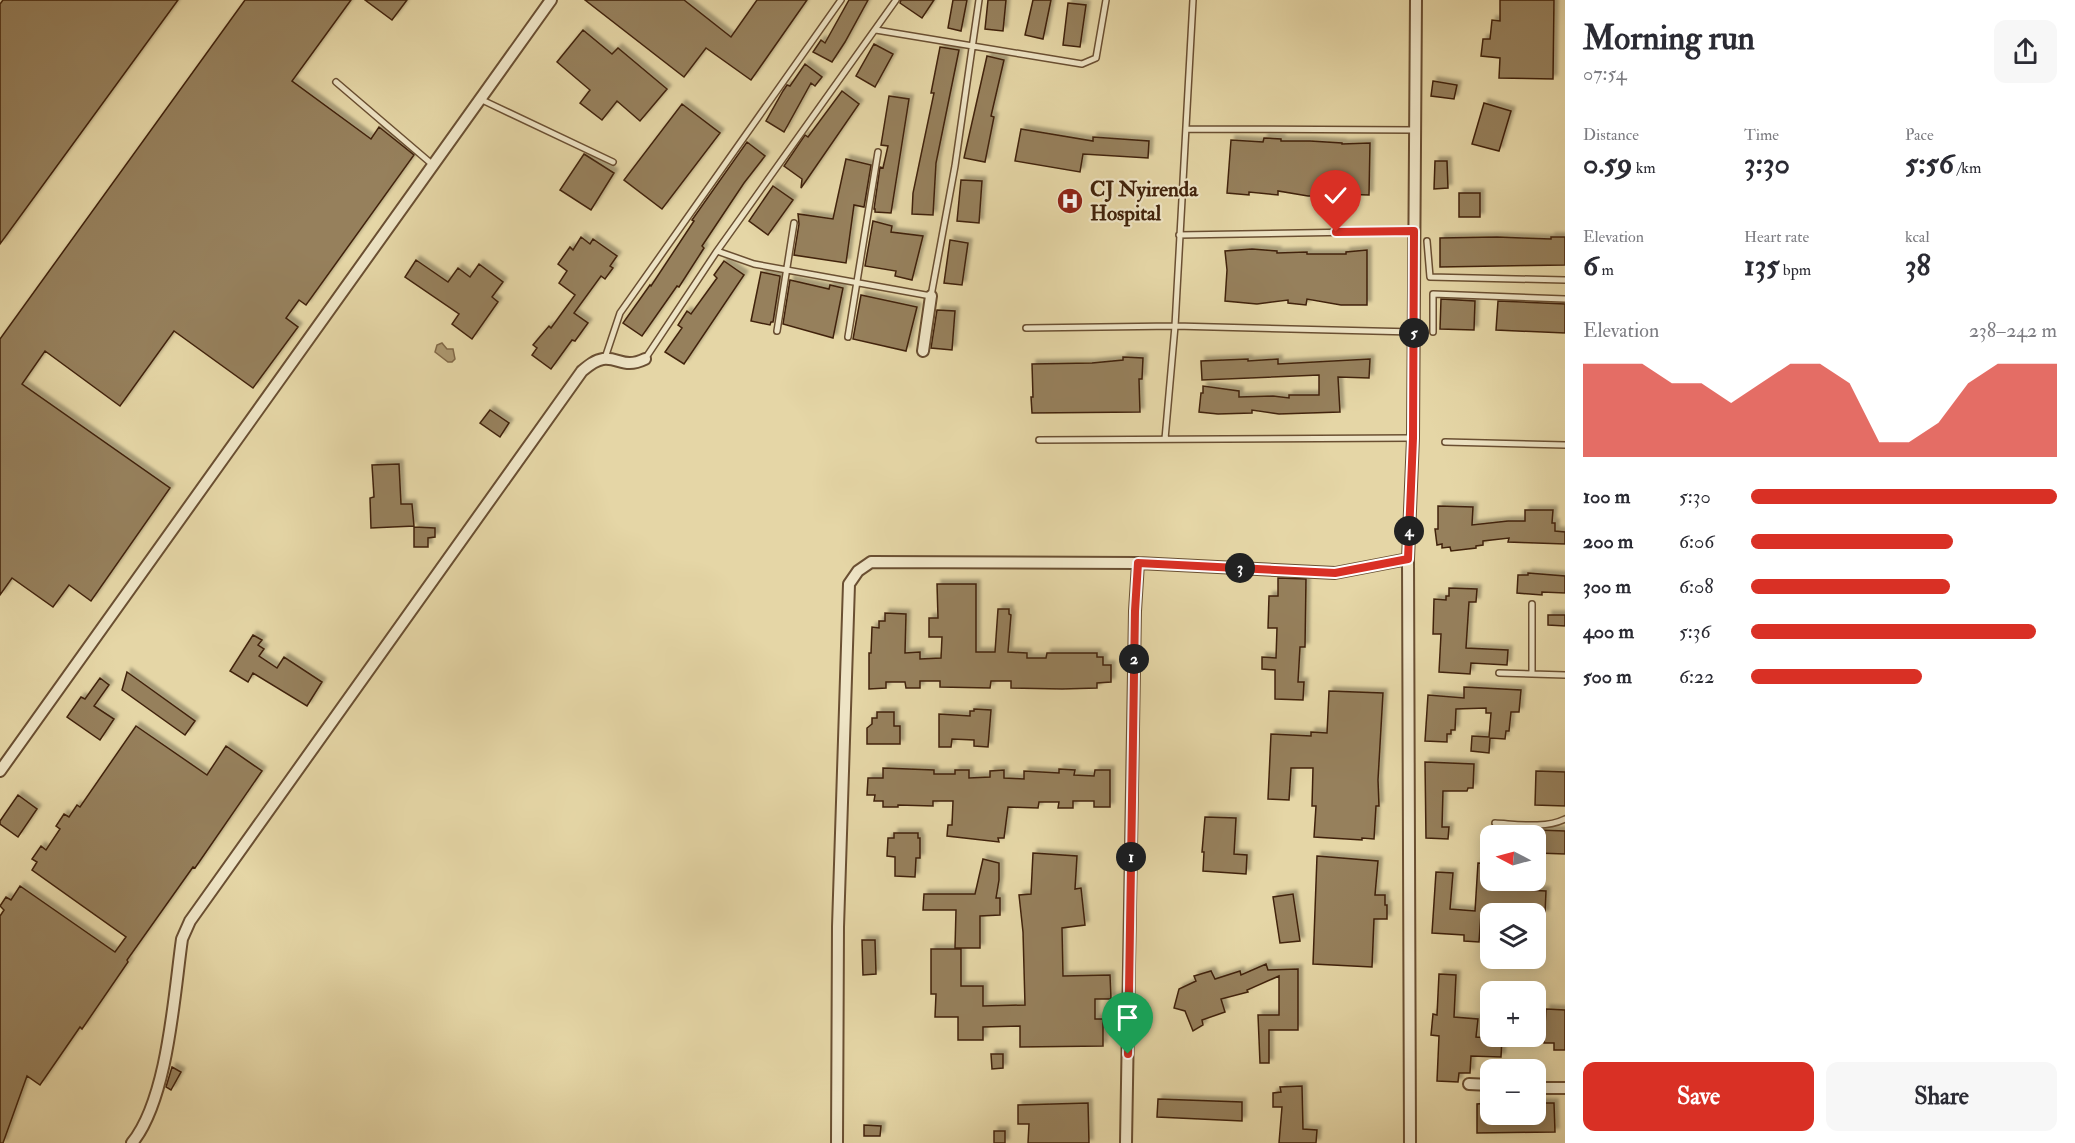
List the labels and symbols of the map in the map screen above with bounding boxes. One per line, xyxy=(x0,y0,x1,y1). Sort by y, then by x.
pin xyxy=(1310,170,1361,232)
place label: CJ Nyirenda Hospital xyxy=(1090,176,1199,227)
hospital icon: CJ Nyirenda Hospital xyxy=(1055,186,1085,216)
pin: 5 xyxy=(1399,318,1429,348)
pin: 4 xyxy=(1394,516,1424,546)
pin: 3 xyxy=(1225,553,1255,583)
pin: 2 xyxy=(1119,644,1149,674)
north arrow xyxy=(1480,825,1546,891)
pin: 1 xyxy=(1116,842,1146,872)
pin xyxy=(1102,992,1153,1054)

